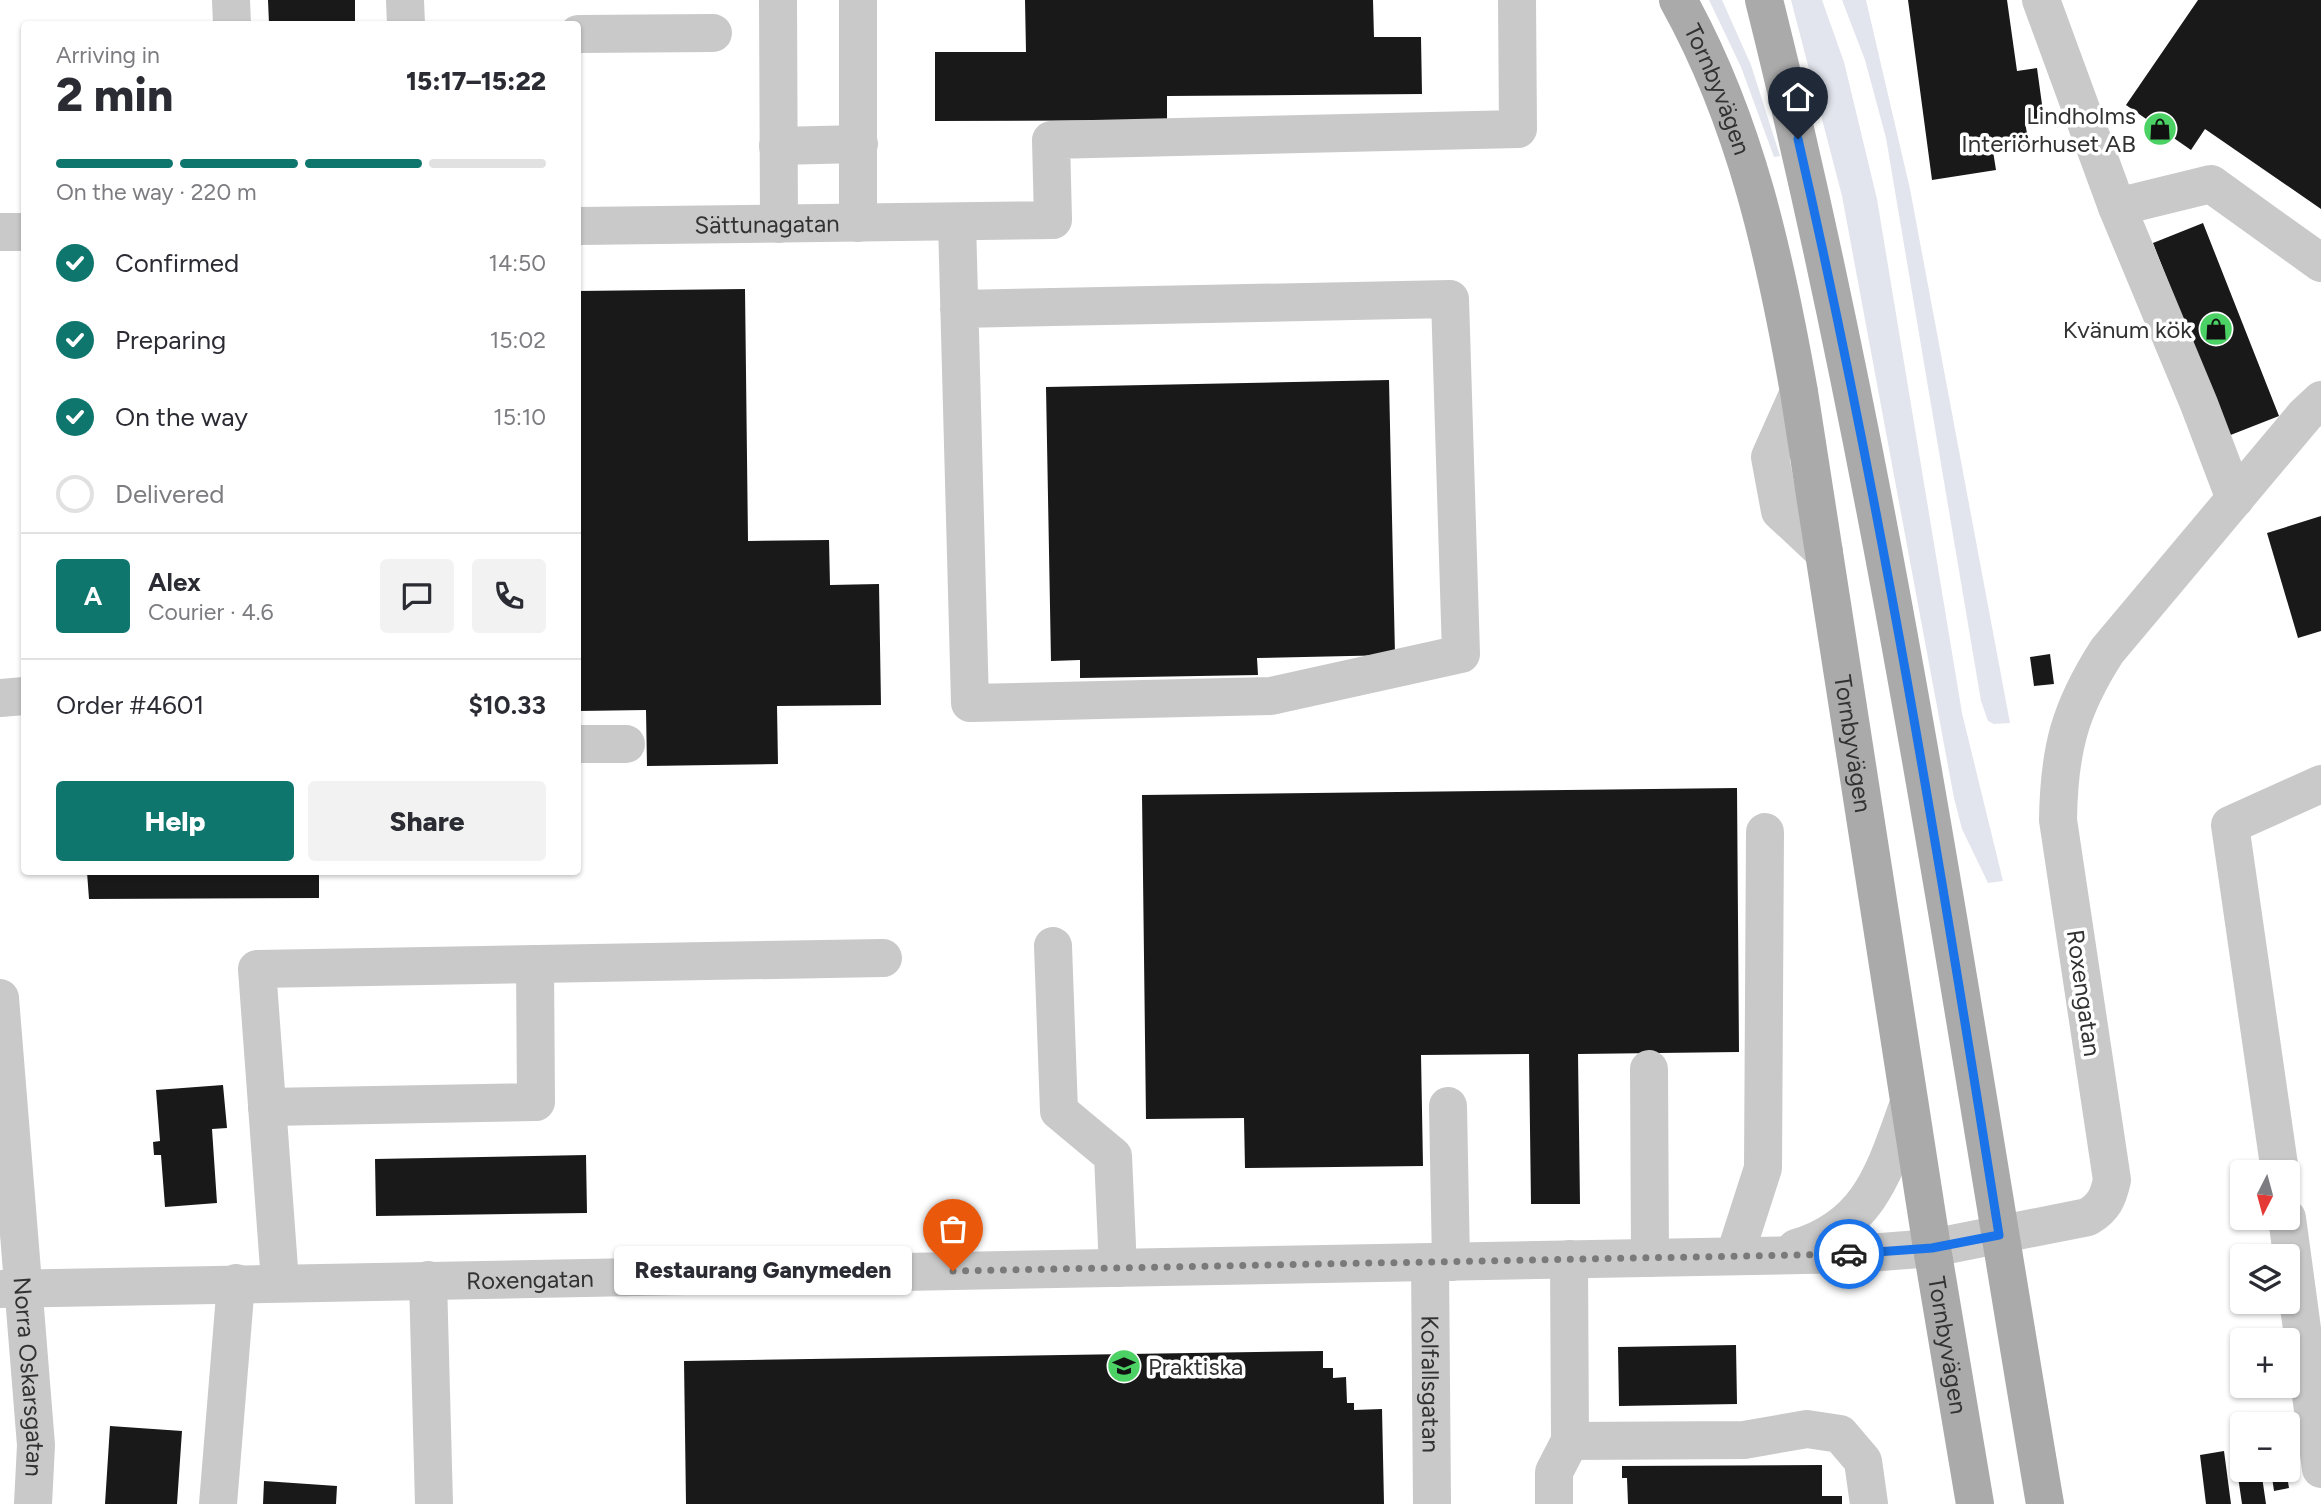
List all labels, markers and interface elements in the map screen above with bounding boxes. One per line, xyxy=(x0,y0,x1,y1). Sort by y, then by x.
street label: Tornbyvägen xyxy=(1678,19,1758,158)
text: Arriving in xyxy=(56,41,160,69)
text: 15:17–15:22 xyxy=(406,65,546,97)
text: 2 min xyxy=(56,67,173,123)
pin xyxy=(1768,67,1828,139)
icon: home xyxy=(1779,78,1817,116)
place label: Lindholms Interiörhuset AB xyxy=(1961,101,2136,158)
shop icon: Lindholms Interiörhuset AB xyxy=(2141,110,2179,148)
text: On the way · 220 m xyxy=(56,178,256,206)
street label: Sättunagatan xyxy=(694,208,840,239)
icon: check xyxy=(56,244,94,282)
text: Confirmed xyxy=(115,247,239,279)
text: 14:50 xyxy=(488,249,546,277)
shop icon: Kvänum kök xyxy=(2197,310,2235,348)
place label: Kvänum kök xyxy=(2063,315,2192,344)
icon: check xyxy=(56,321,94,359)
text: Preparing xyxy=(115,324,226,356)
text: 15:02 xyxy=(490,326,546,354)
icon: check xyxy=(56,398,94,436)
text: On the way xyxy=(115,401,248,433)
text: 15:10 xyxy=(493,403,546,431)
text: Delivered xyxy=(115,478,224,510)
button: chat xyxy=(380,559,454,633)
button: phone xyxy=(472,559,546,633)
text: Alex xyxy=(148,566,201,598)
text: A xyxy=(84,580,102,612)
text: Courier · 4.6 xyxy=(148,598,274,626)
street label: Tornbyvägen xyxy=(1829,673,1879,814)
text: Order #4601 xyxy=(56,689,204,721)
text: $10.33 xyxy=(468,689,546,721)
button: Help xyxy=(56,781,294,861)
button: Share xyxy=(308,781,546,861)
street label: Roxengatan xyxy=(2061,928,2107,1058)
north arrow xyxy=(2230,1160,2300,1230)
map controls xyxy=(2230,1160,2300,1482)
pin xyxy=(923,1199,983,1271)
icon: bag xyxy=(934,1210,972,1248)
courier xyxy=(1814,1219,1884,1289)
icon: car xyxy=(1830,1235,1868,1273)
button: layers xyxy=(2230,1244,2300,1314)
callout: Restaurang Ganymeden xyxy=(614,1246,911,1296)
text: Restaurang Ganymeden xyxy=(635,1256,891,1284)
street label: Roxengatan xyxy=(466,1263,594,1295)
street label: Tornbyvägen xyxy=(1923,1274,1974,1416)
street label: Norra Oskarsgatan xyxy=(8,1276,51,1478)
street label: Kolfallsgatan xyxy=(1416,1315,1446,1453)
button: + xyxy=(2230,1328,2300,1398)
school or university icon: Praktiska xyxy=(1105,1347,1143,1385)
place label: Praktiska xyxy=(1148,1352,1243,1381)
button: − xyxy=(2230,1412,2300,1482)

